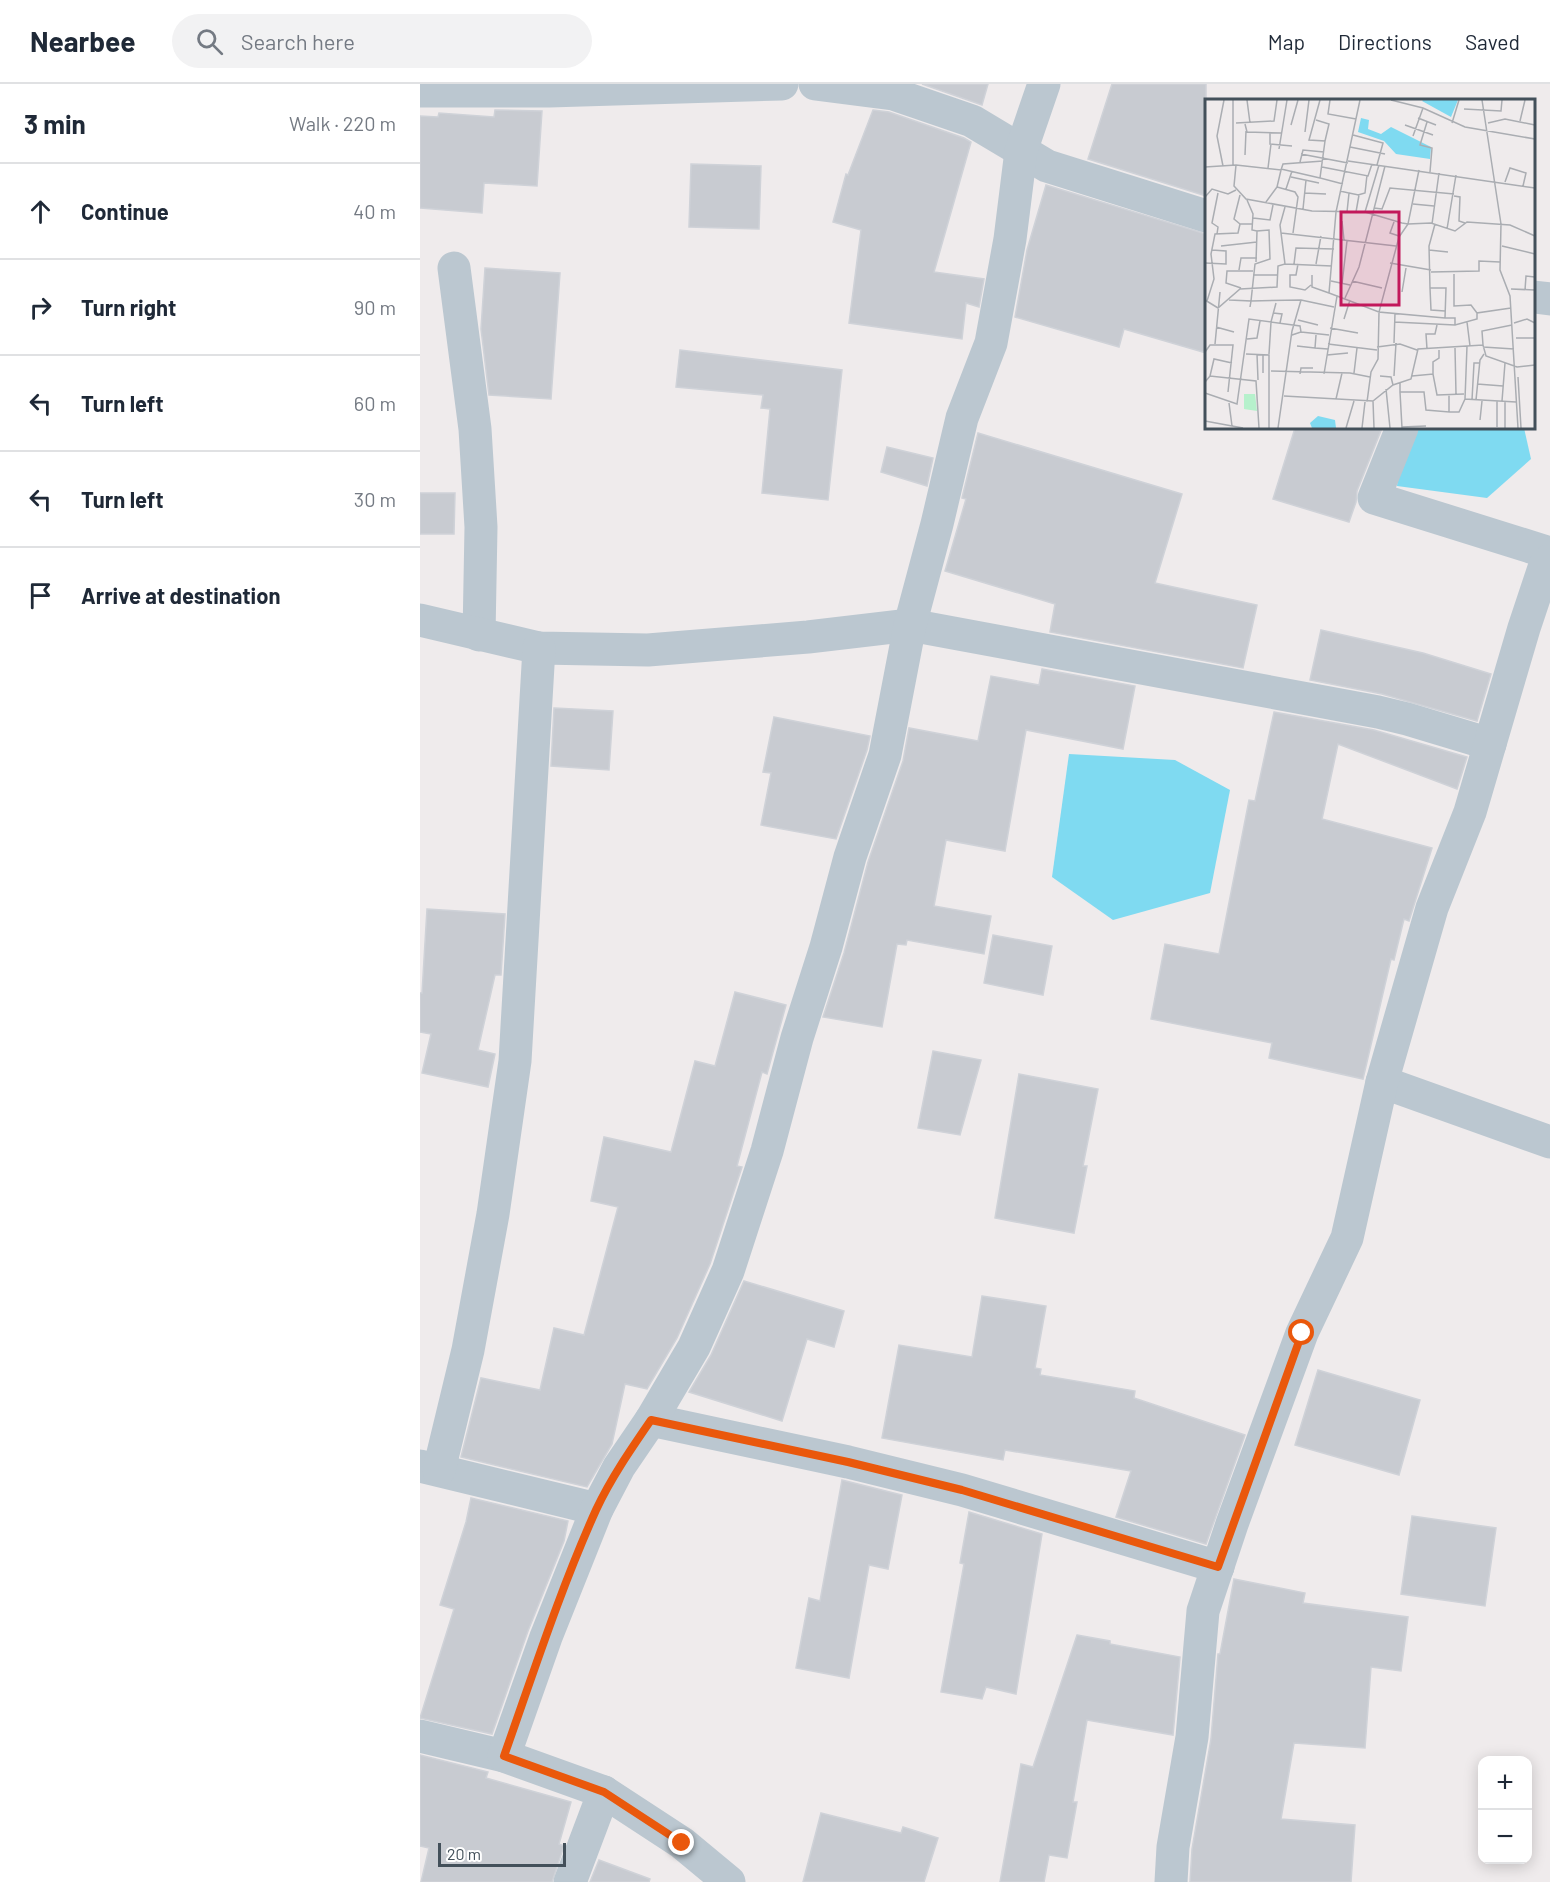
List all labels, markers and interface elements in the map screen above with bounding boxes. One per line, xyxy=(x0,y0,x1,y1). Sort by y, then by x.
search box xyxy=(172,14,592,68)
text: Nearbee xyxy=(30,24,136,58)
icon: search xyxy=(193,25,226,58)
text: Search here xyxy=(241,28,355,54)
text: Map xyxy=(1268,29,1305,54)
text: Directions xyxy=(1338,29,1432,54)
text: Saved xyxy=(1465,29,1520,54)
inset map xyxy=(1205,99,1535,429)
text: 3 min xyxy=(24,108,86,139)
text: Walk · 220 m xyxy=(289,111,396,135)
icon: ahead xyxy=(24,195,57,228)
text: Continue xyxy=(81,198,169,224)
text: 40 m xyxy=(353,199,396,223)
icon: right xyxy=(24,291,57,324)
text: Turn right xyxy=(81,294,176,320)
text: 90 m xyxy=(354,295,396,319)
icon: left xyxy=(24,387,57,420)
text: Turn left xyxy=(81,390,164,416)
text: 60 m xyxy=(354,391,396,415)
icon: left xyxy=(24,483,57,516)
text: Turn left xyxy=(81,486,164,512)
text: 30 m xyxy=(354,487,396,511)
icon: arrive xyxy=(24,579,57,612)
text: Arrive at destination xyxy=(81,582,280,608)
route start xyxy=(1288,1319,1314,1345)
map controls xyxy=(1478,1756,1532,1864)
button: + xyxy=(1478,1756,1532,1810)
button: − xyxy=(1478,1810,1532,1864)
route end xyxy=(668,1829,694,1855)
scale bar xyxy=(438,1840,566,1868)
text: 20 m xyxy=(447,1844,481,1863)

